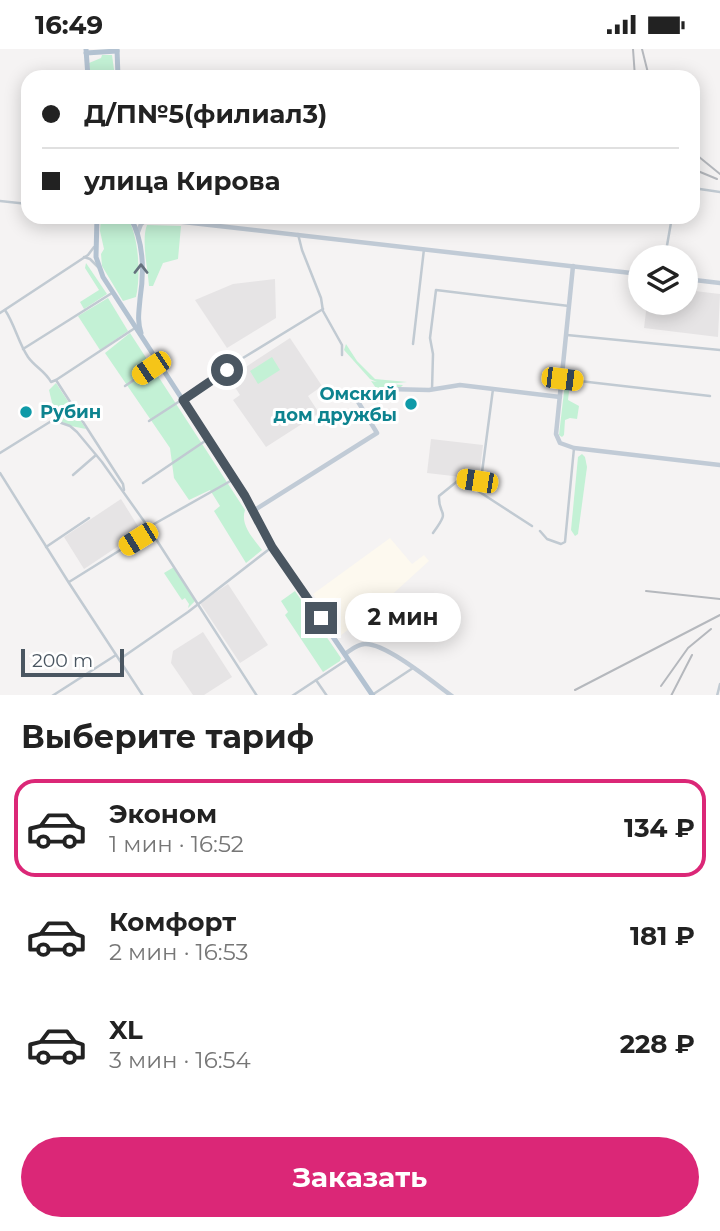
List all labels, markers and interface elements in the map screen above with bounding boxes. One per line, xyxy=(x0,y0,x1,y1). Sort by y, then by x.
text: 16:49 xyxy=(35,9,103,41)
text: Д/П№5(филиал3) xyxy=(84,98,327,130)
text: улица Кирова xyxy=(84,165,280,197)
map controls xyxy=(628,245,698,315)
button: layers xyxy=(628,245,698,315)
one-way arrow xyxy=(134,264,149,275)
car xyxy=(128,348,175,388)
route start xyxy=(211,354,243,386)
car xyxy=(540,366,585,392)
place label: Омский дом дружбы xyxy=(274,383,397,426)
marker: Омский дом дружбы xyxy=(403,396,419,412)
place label: Рубин xyxy=(40,401,101,423)
marker: Рубин xyxy=(18,404,34,420)
car xyxy=(455,467,500,495)
car xyxy=(115,519,162,559)
callout: 2 мин xyxy=(346,593,461,643)
route end xyxy=(305,602,337,634)
text: 2 мин xyxy=(367,603,439,631)
scale bar xyxy=(21,647,124,678)
text: 200 m xyxy=(32,649,93,672)
text: Выберите тариф xyxy=(21,717,314,756)
icon: car xyxy=(25,797,88,860)
text: Эконом xyxy=(109,798,217,830)
text: 134 ₽ xyxy=(624,812,695,844)
text: 1 мин · 16:52 xyxy=(109,830,244,858)
icon: car xyxy=(25,905,88,968)
text: Комфорт xyxy=(109,906,236,938)
text: 181 ₽ xyxy=(630,920,695,952)
text: 2 мин · 16:53 xyxy=(109,938,249,966)
icon: car xyxy=(25,1013,88,1076)
text: XL xyxy=(109,1014,143,1046)
text: 228 ₽ xyxy=(620,1028,695,1060)
text: 3 мин · 16:54 xyxy=(109,1046,251,1074)
button: Заказать xyxy=(21,1137,699,1217)

